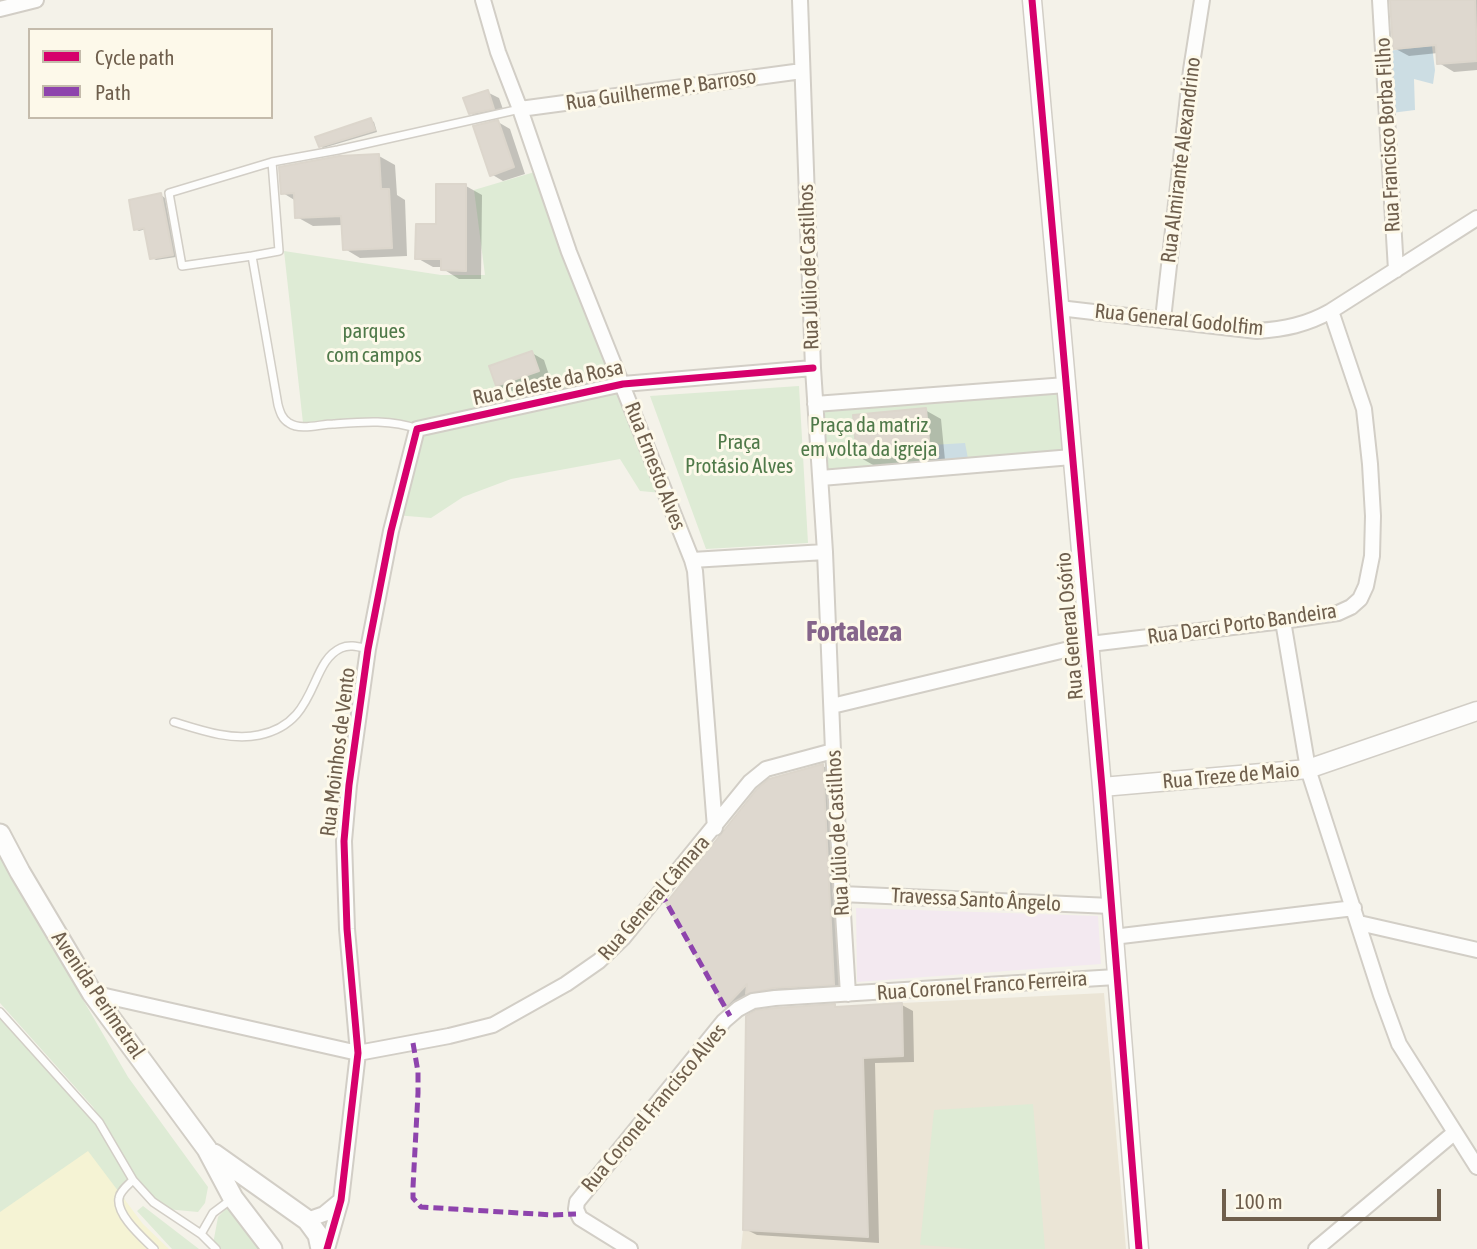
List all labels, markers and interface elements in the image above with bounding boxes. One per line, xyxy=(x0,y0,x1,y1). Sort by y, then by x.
legend xyxy=(28,28,273,119)
street label: Rua Francisco Borba Filho xyxy=(1370,37,1406,233)
text: Cycle path xyxy=(95,45,174,69)
street label: Rua Almirante Alexandrino xyxy=(1156,55,1206,265)
street label: Rua Guilherme P. Barroso xyxy=(564,64,758,116)
text: Path xyxy=(95,80,131,104)
street label: Rua Júlio de Castilhos xyxy=(794,184,824,350)
street label: Rua General Godolfim xyxy=(1093,299,1265,341)
park label: parques com campos xyxy=(326,318,422,368)
street label: Rua Celeste da Rosa xyxy=(471,355,625,411)
street label: Rua Ernesto Alves xyxy=(619,398,691,534)
park label: Praça da matriz em volta da igreja xyxy=(801,412,937,462)
park label: Praça Protásio Alves xyxy=(685,429,793,479)
street label: Rua General Osório xyxy=(1051,551,1089,701)
street label: Rua Darci Porto Bandeira xyxy=(1146,598,1338,650)
district label: Fortaleza xyxy=(806,615,902,649)
street label: Rua Moinhos de Vento xyxy=(315,666,361,838)
street label: Rua Júlio de Castilhos xyxy=(821,749,855,917)
street label: Rua Treze de Maio xyxy=(1161,757,1301,795)
street label: Rua General Câmara xyxy=(593,830,715,966)
street label: Travessa Santo Ângelo xyxy=(890,883,1062,917)
street label: Avenida Perimetral xyxy=(46,926,150,1064)
street label: Rua Coronel Franco Ferreira xyxy=(876,966,1088,1006)
street label: Rua Coronel Francisco Alves xyxy=(576,1019,732,1197)
scale bar xyxy=(1225,1176,1444,1220)
text: 100 m xyxy=(1235,1189,1283,1213)

